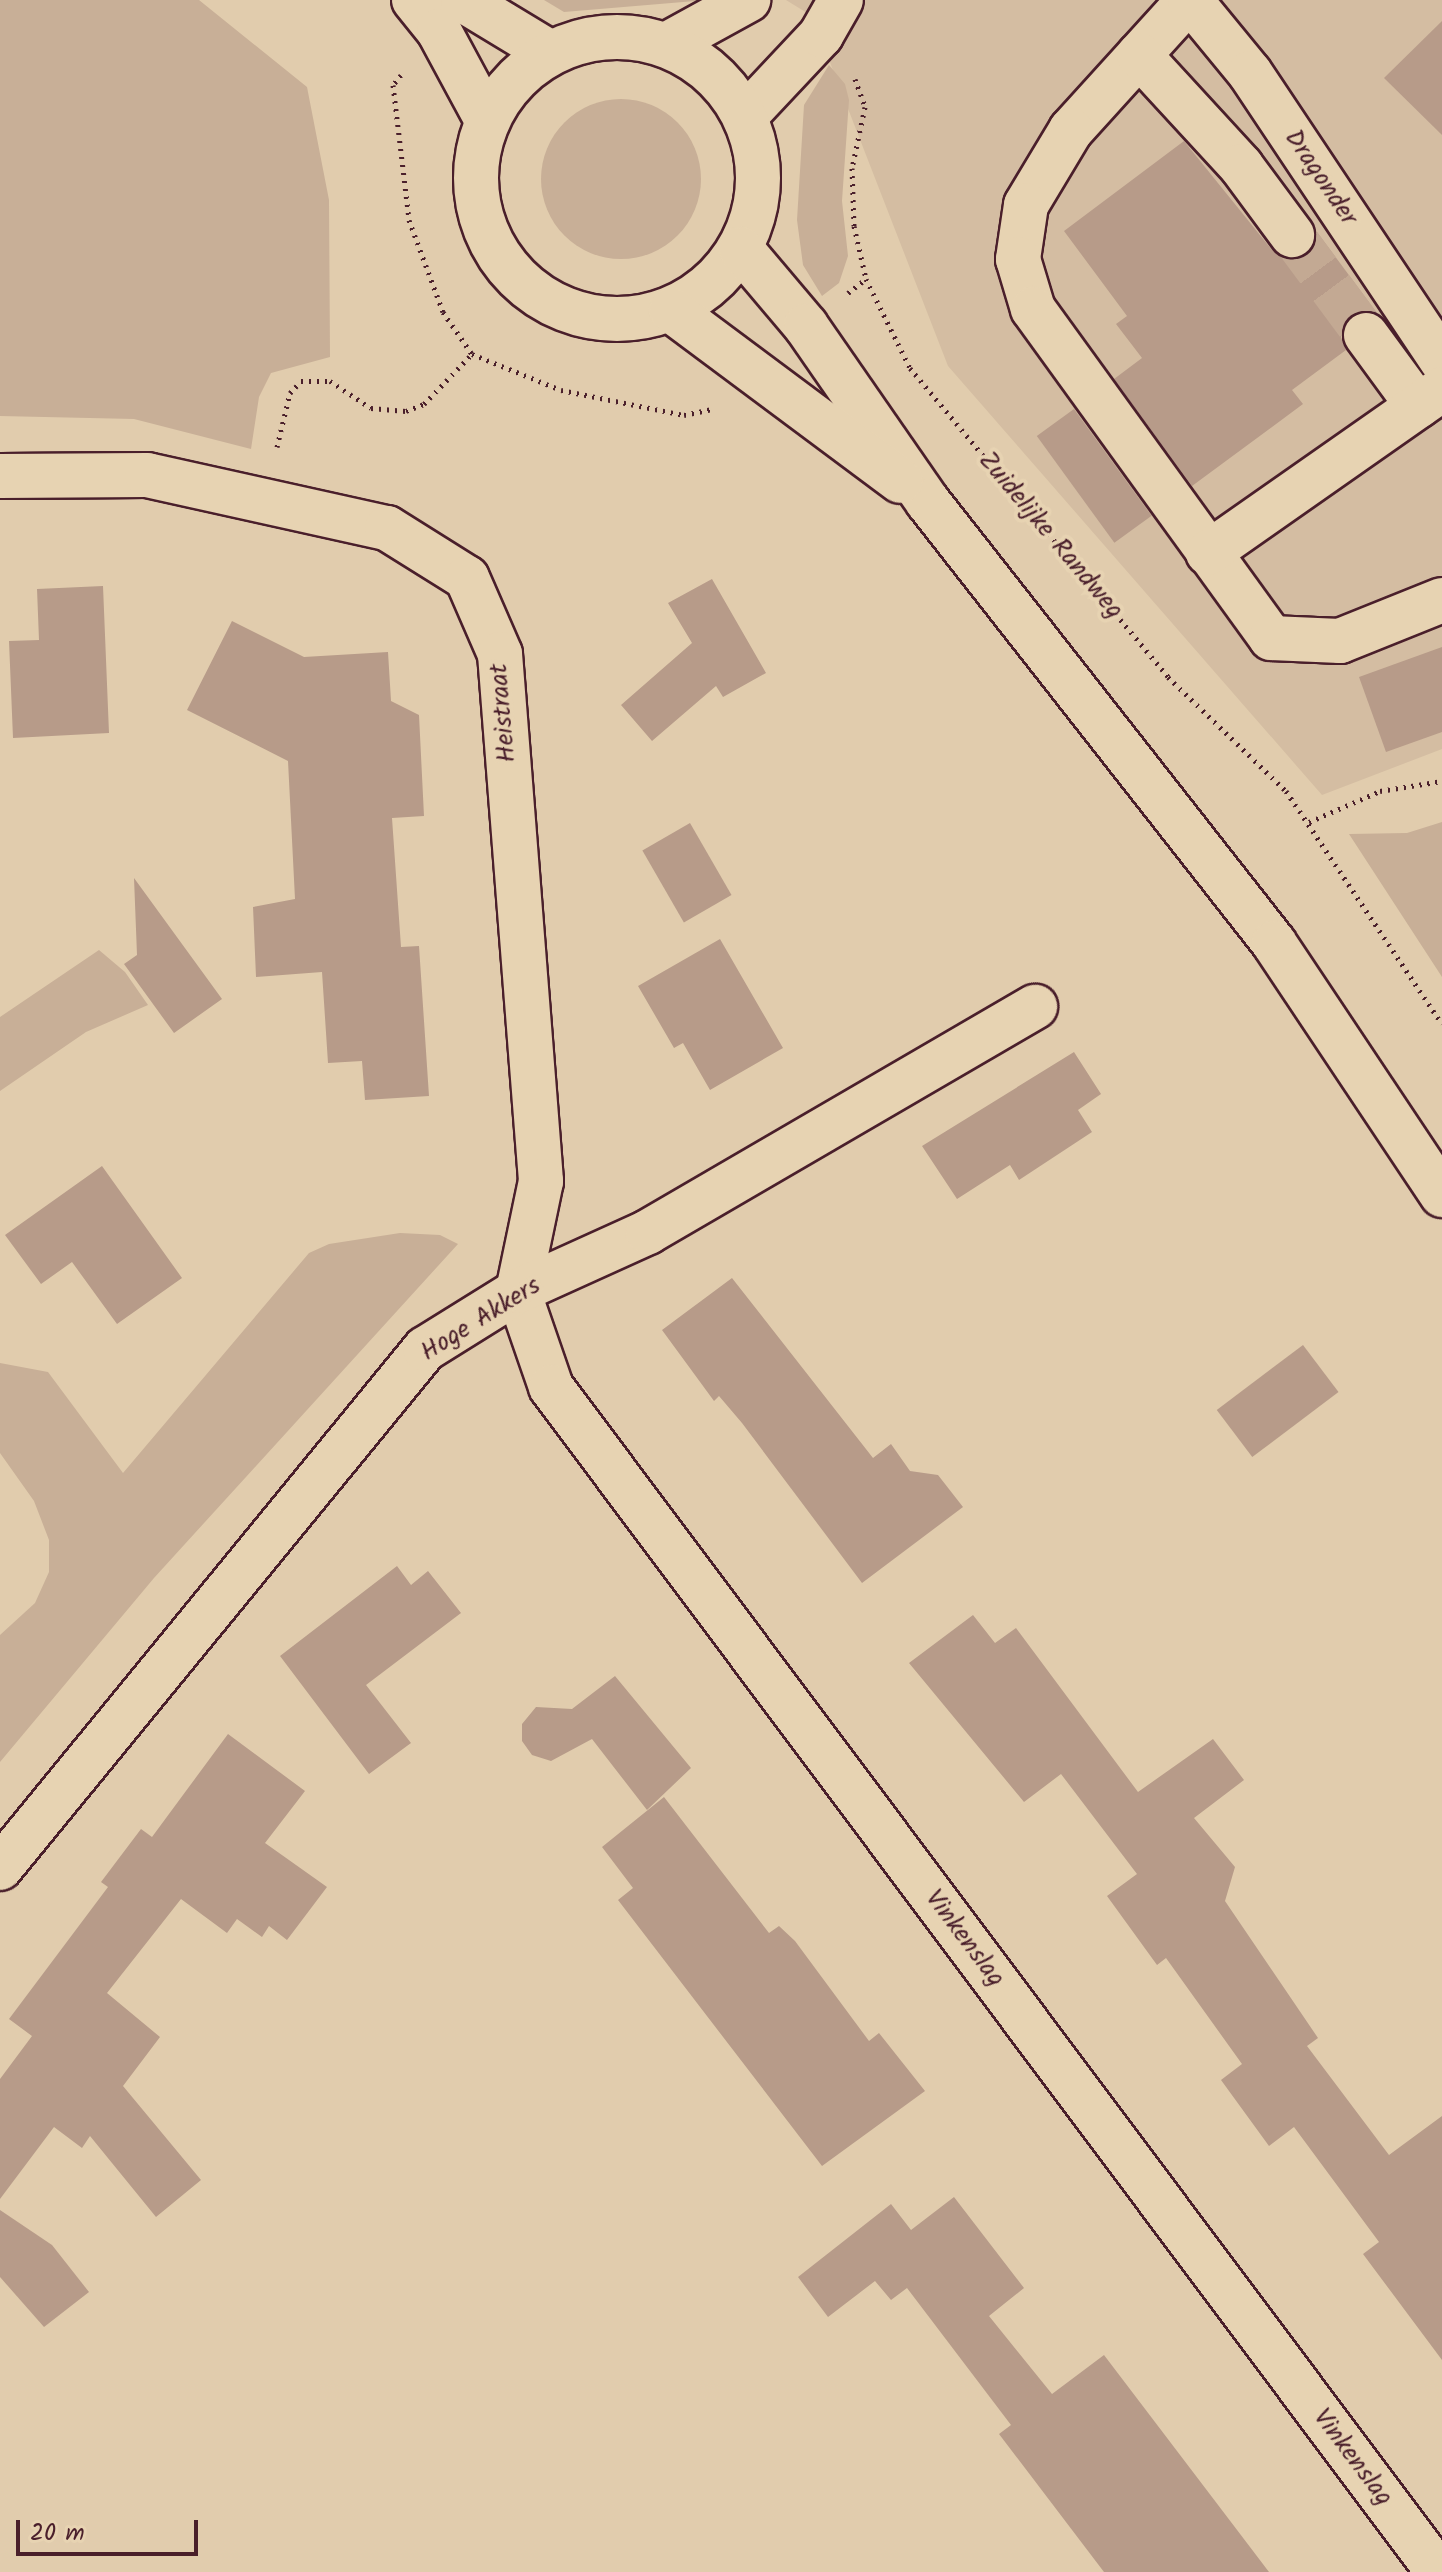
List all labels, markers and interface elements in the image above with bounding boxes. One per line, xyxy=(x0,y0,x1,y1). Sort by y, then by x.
street label: Dragonder xyxy=(1277,124,1363,232)
street label: Zuidelijke Randweg xyxy=(971,446,1129,626)
street label: Heistraat xyxy=(484,662,524,764)
street label: Hoge Akkers xyxy=(415,1271,547,1369)
street label: Vinkenslag xyxy=(917,1884,1011,1994)
street label: Vinkenslag xyxy=(1305,2403,1399,2513)
scale bar xyxy=(20,2504,202,2554)
text: 20 m xyxy=(30,2514,85,2553)

